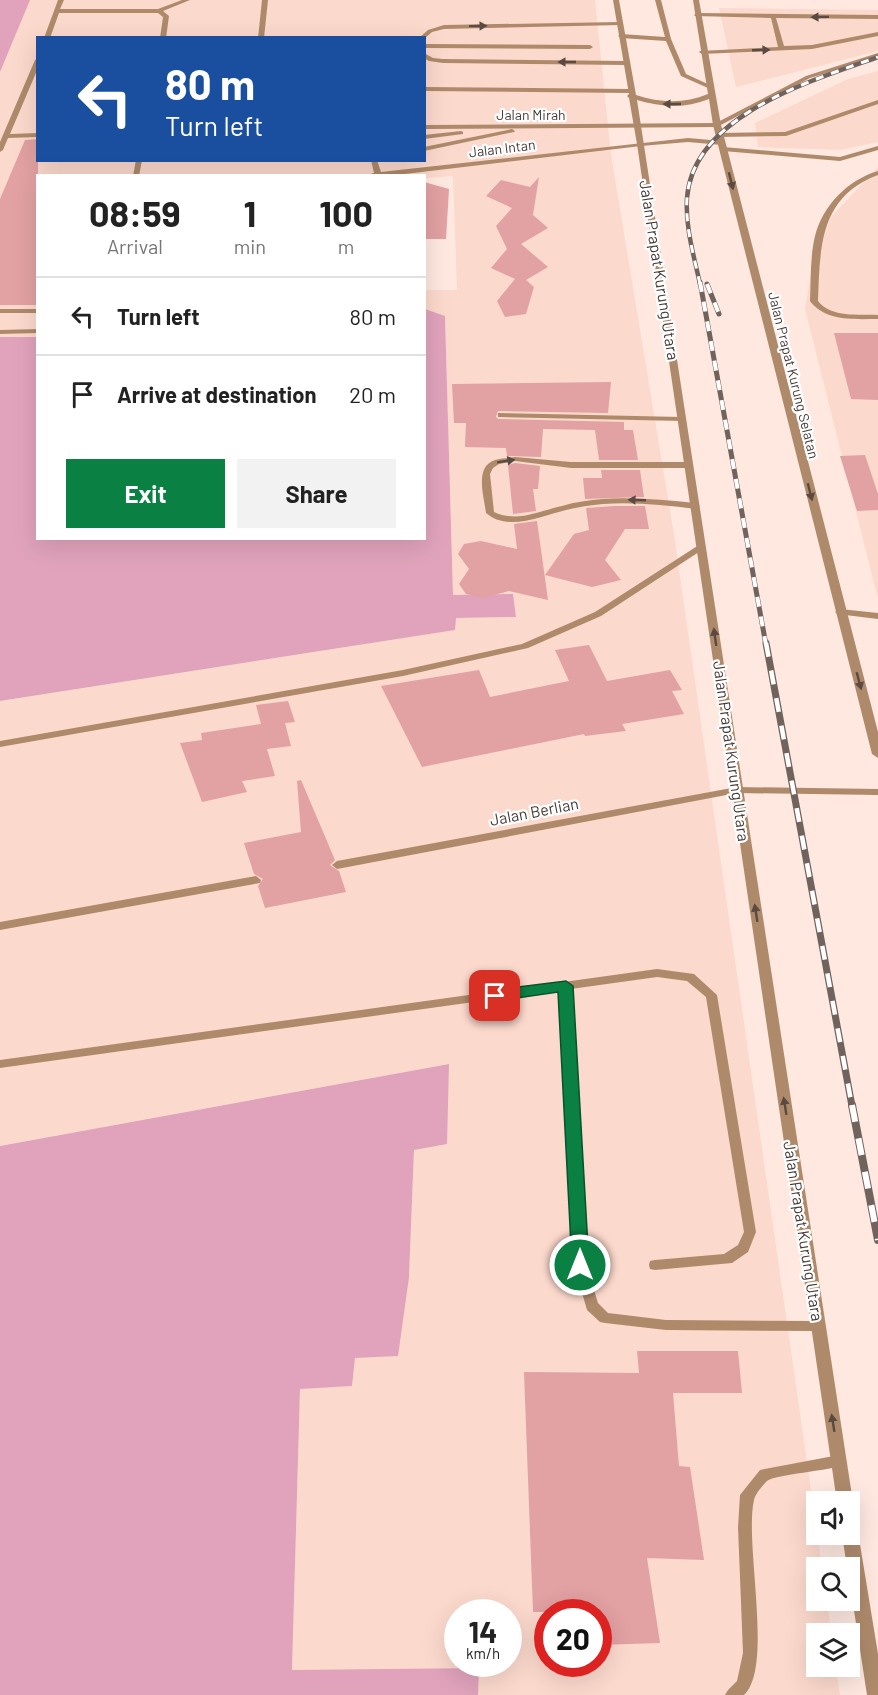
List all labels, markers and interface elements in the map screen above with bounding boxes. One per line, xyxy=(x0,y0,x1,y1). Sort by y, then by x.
one-way arrow xyxy=(810,13,829,22)
one-way arrow xyxy=(468,21,487,31)
one-way arrow xyxy=(751,45,770,55)
one-way arrow xyxy=(557,57,576,67)
text: 80 m xyxy=(165,58,255,108)
icon: left xyxy=(66,60,144,138)
one-way arrow xyxy=(662,99,681,109)
street label: Jalan Mirah xyxy=(496,106,566,123)
text: Turn left xyxy=(165,109,263,141)
street label: Jalan Intan xyxy=(468,135,536,161)
one-way arrow xyxy=(727,172,737,190)
street label: Jalan Prapat Kurung Utara xyxy=(636,179,684,361)
text: 08:59 xyxy=(89,191,181,234)
text: 1 xyxy=(244,191,256,234)
text: 100 xyxy=(319,191,373,234)
text: Arrival xyxy=(107,234,163,258)
text: min xyxy=(234,234,266,258)
text: m xyxy=(338,234,354,258)
street label: Jalan Prapat Kurung Selatan xyxy=(765,290,823,460)
icon: left xyxy=(66,300,99,333)
text: Turn left xyxy=(117,303,200,329)
text: 80 m xyxy=(350,303,396,329)
icon: arrive xyxy=(66,378,99,411)
text: Arrive at destination xyxy=(117,381,316,407)
text: 20 m xyxy=(349,381,396,407)
one-way arrow xyxy=(496,456,515,465)
button: Exit xyxy=(66,459,225,528)
button: Share xyxy=(237,459,396,528)
one-way arrow xyxy=(805,483,815,501)
one-way arrow xyxy=(628,496,647,505)
one-way arrow xyxy=(710,627,719,646)
street label: Jalan Prapat Kurung Utara xyxy=(710,660,754,842)
one-way arrow xyxy=(854,672,864,690)
street label: Jalan Berlian xyxy=(488,793,580,829)
one-way arrow xyxy=(751,903,760,922)
pin xyxy=(469,970,520,1021)
icon: arrive xyxy=(478,979,511,1012)
one-way arrow xyxy=(780,1096,789,1115)
street label: Jalan Prapat Kurung Utara xyxy=(780,1140,828,1322)
position arrow xyxy=(548,1233,612,1297)
one-way arrow xyxy=(828,1413,837,1432)
map controls xyxy=(806,1491,860,1677)
button: sound xyxy=(806,1491,860,1545)
button: search xyxy=(806,1557,860,1611)
speed limit sign: 20 xyxy=(534,1599,612,1677)
text: 14 xyxy=(469,1613,497,1649)
button: layers xyxy=(806,1623,860,1677)
text: km/h xyxy=(466,1644,500,1662)

